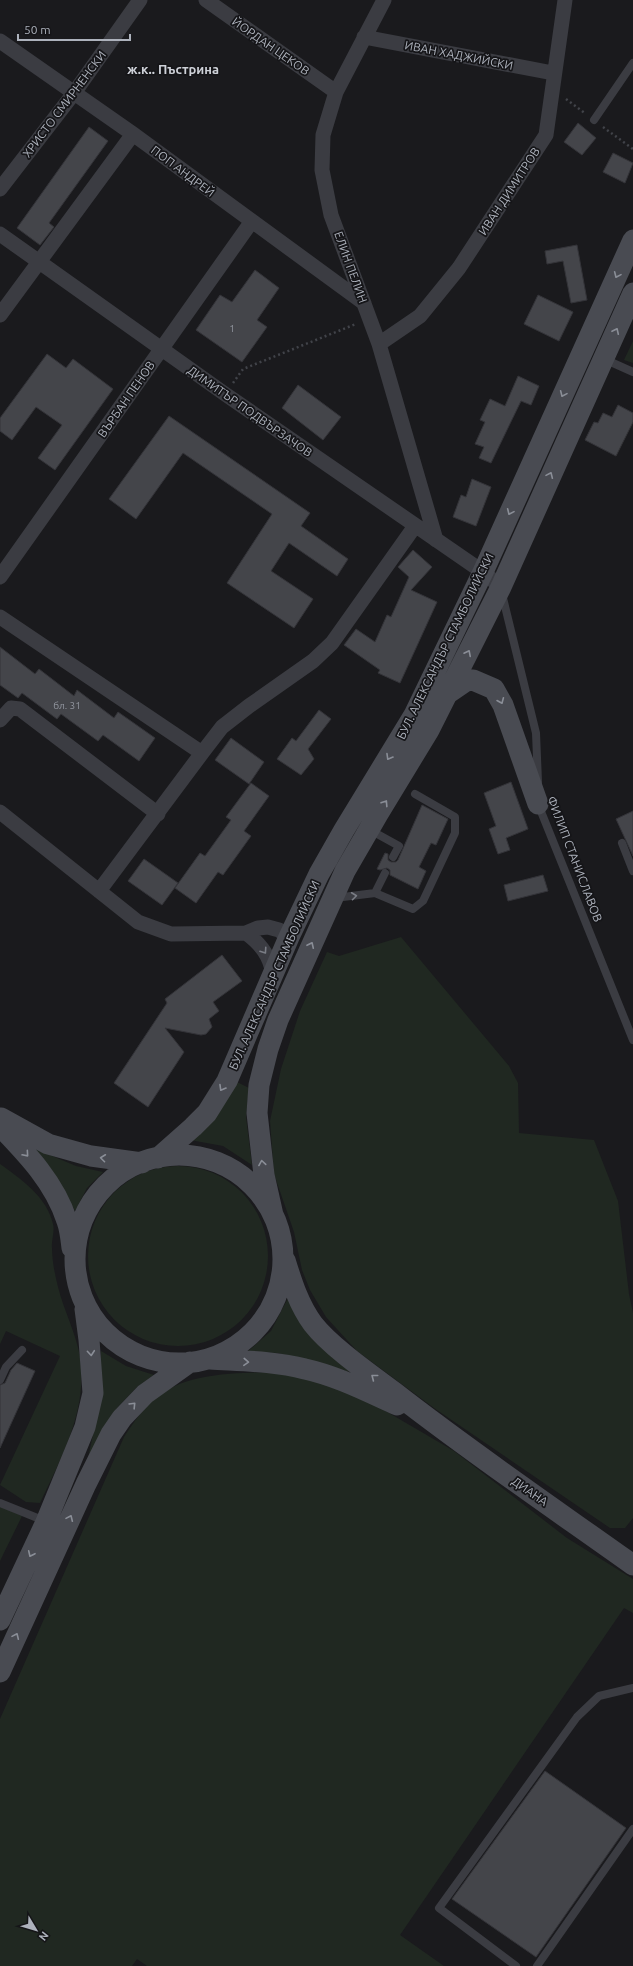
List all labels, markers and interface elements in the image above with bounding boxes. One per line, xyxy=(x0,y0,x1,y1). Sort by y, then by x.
street label: ЙОРДАН ЦЕКОВ xyxy=(230,15,312,77)
scale bar xyxy=(18,16,130,42)
text: 50 m xyxy=(24,23,51,36)
street label: ИВАН ХАДЖИЙСКИ xyxy=(404,38,514,72)
street label: ХРИСТО СМИРНЕНСКИ xyxy=(20,48,108,160)
district label: ж.к.. Пъстрина xyxy=(127,62,219,76)
street label: ПОП АНДРЕЙ xyxy=(149,143,217,199)
street label: ИВАН ДИМИТРОВ xyxy=(476,145,542,237)
street label: ЕЛИН ПЕЛИН xyxy=(332,230,370,304)
one-way arrow xyxy=(614,271,622,278)
house number: 1 xyxy=(229,323,235,334)
one-way arrow xyxy=(611,327,619,335)
street label: ВЪРБАН ПЕНОВ xyxy=(95,358,157,440)
street label: ДИМИТЪР ПОДВЪРЗАЧОВ xyxy=(185,363,315,459)
one-way arrow xyxy=(560,390,568,397)
one-way arrow xyxy=(546,471,554,478)
one-way arrow xyxy=(507,508,515,515)
street label: БУЛ. АЛЕКСАНДЪР СТАМБОЛИЙСКИ xyxy=(394,551,496,741)
one-way arrow xyxy=(463,650,471,657)
one-way arrow xyxy=(496,697,504,704)
house number: бл. 31 xyxy=(53,700,81,711)
one-way arrow xyxy=(387,753,394,760)
street label: ФИЛИП СТАНИСЛАВОВ xyxy=(545,794,605,924)
one-way arrow xyxy=(380,800,387,807)
street label: БУЛ. АЛЕКСАНДЪР СТАМБОЛИЙСКИ xyxy=(226,879,322,1071)
one-way arrow xyxy=(351,892,357,901)
one-way arrow xyxy=(306,942,314,950)
one-way arrow xyxy=(259,946,266,953)
one-way arrow xyxy=(220,1084,227,1091)
one-way arrow xyxy=(22,1150,29,1157)
one-way arrow xyxy=(100,1154,106,1163)
one-way arrow xyxy=(258,1160,267,1166)
one-way arrow xyxy=(86,1349,95,1356)
one-way arrow xyxy=(243,1357,249,1366)
one-way arrow xyxy=(372,1375,379,1382)
one-way arrow xyxy=(129,1402,136,1410)
street label: ДИАНА xyxy=(510,1474,551,1508)
one-way arrow xyxy=(65,1515,73,1522)
one-way arrow xyxy=(28,1550,36,1558)
one-way arrow xyxy=(11,1633,19,1641)
north arrow xyxy=(16,1910,56,1950)
text: N xyxy=(37,1929,51,1943)

